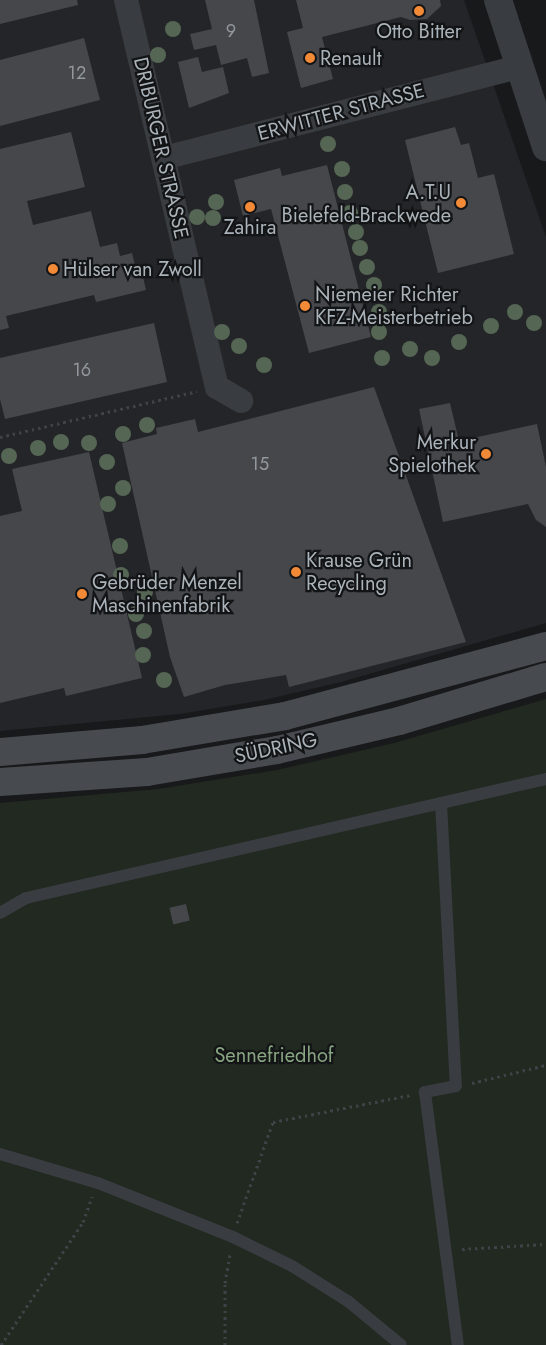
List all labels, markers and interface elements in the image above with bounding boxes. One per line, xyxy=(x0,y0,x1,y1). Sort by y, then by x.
marker: Otto Bitter xyxy=(413,5,425,17)
place label: Otto Bitter xyxy=(376,19,462,43)
house number: 9 xyxy=(226,20,236,42)
place label: Renault xyxy=(320,46,382,70)
marker: Renault xyxy=(304,52,316,64)
street label: DRIBURGER STRASSE xyxy=(128,55,194,241)
house number: 12 xyxy=(68,62,86,84)
street label: ERWITTER STRASSE xyxy=(255,78,427,146)
place label: A.T.U Bielefeld-Brackwede xyxy=(282,180,451,227)
marker: A.T.U Bielefeld-Brackwede xyxy=(455,197,467,209)
marker: Zahira xyxy=(244,201,256,213)
place label: Zahira xyxy=(224,215,276,239)
place label: Hülser van Zwoll xyxy=(63,257,202,281)
marker: Hülser van Zwoll xyxy=(47,263,59,275)
place label: Niemeier Richter KFZ-Meisterbetrieb xyxy=(315,282,473,329)
marker: Niemeier Richter KFZ-Meisterbetrieb xyxy=(299,300,311,312)
house number: 16 xyxy=(73,359,91,381)
place label: Merkur Spielothek xyxy=(388,430,476,477)
marker: Merkur Spielothek xyxy=(480,448,492,460)
house number: 15 xyxy=(251,453,269,475)
place label: Krause Grün Recycling xyxy=(306,548,412,595)
marker: Krause Grün Recycling xyxy=(290,566,302,578)
place label: Gebrüder Menzel Maschinenfabrik xyxy=(92,570,242,617)
marker: Gebrüder Menzel Maschinenfabrik xyxy=(76,588,88,600)
street label: SÜDRING xyxy=(232,728,320,768)
park label: Sennefriedhof xyxy=(214,1043,334,1067)

